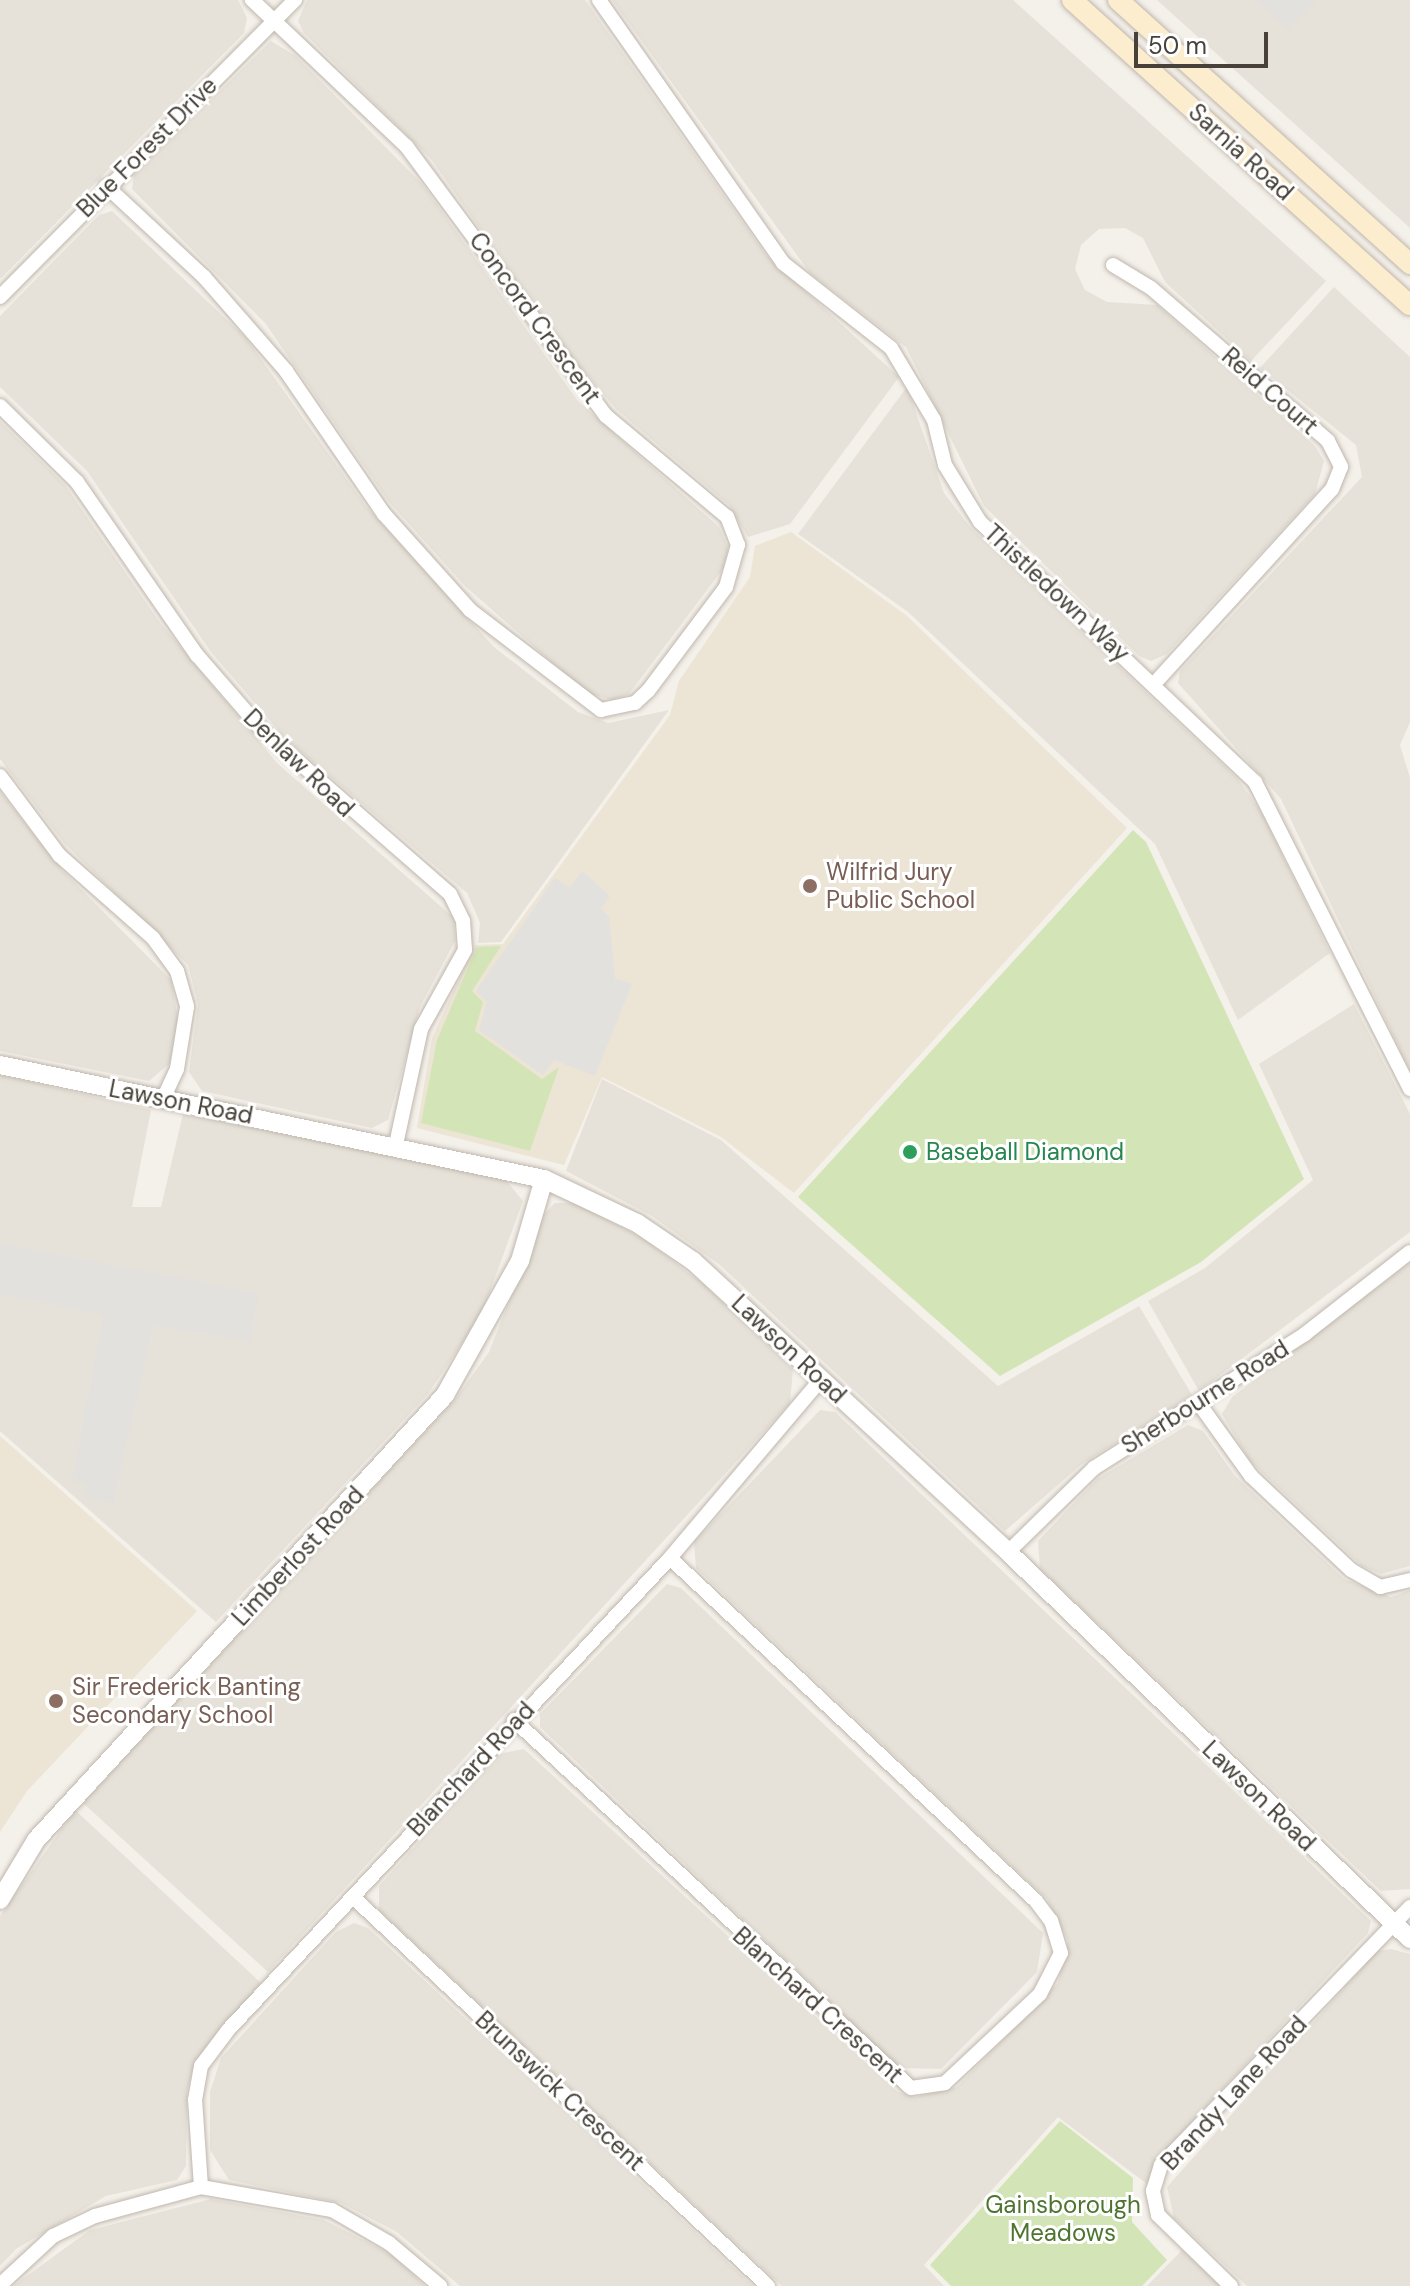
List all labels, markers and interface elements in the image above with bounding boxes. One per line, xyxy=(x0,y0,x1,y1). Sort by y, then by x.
scale bar xyxy=(1138,16,1272,66)
text: 50 m xyxy=(1148,30,1207,61)
street label: Blue Forest Drive xyxy=(71,71,223,223)
street label: Sarnia Road xyxy=(1183,98,1299,206)
street label: Concord Crescent xyxy=(463,227,607,409)
street label: Reid Court xyxy=(1216,341,1324,441)
street label: Thistledown Way xyxy=(978,518,1136,668)
street label: Denlaw Road xyxy=(238,703,360,823)
place label: Wilfrid Jury Public School xyxy=(826,858,975,914)
marker: Wilfrid Jury Public School xyxy=(801,877,819,895)
street label: Lawson Road xyxy=(107,1074,255,1130)
place label: Baseball Diamond xyxy=(926,1138,1124,1166)
marker: Baseball Diamond xyxy=(901,1143,919,1161)
street label: Lawson Road xyxy=(726,1289,852,1409)
street label: Sherbourne Road xyxy=(1116,1334,1294,1460)
street label: Limberlost Road xyxy=(226,1480,370,1632)
place label: Sir Frederick Banting Secondary School xyxy=(72,1673,301,1729)
marker: Sir Frederick Banting Secondary School xyxy=(47,1692,65,1710)
street label: Blanchard Road xyxy=(401,1696,541,1842)
street label: Lawson Road xyxy=(1196,1735,1322,1857)
street label: Blanchard Crescent xyxy=(727,1921,909,2089)
street label: Brunswick Crescent xyxy=(470,2005,650,2177)
street label: Brandy Lane Road xyxy=(1155,2010,1313,2176)
park label: Gainsborough Meadows xyxy=(985,2191,1141,2247)

